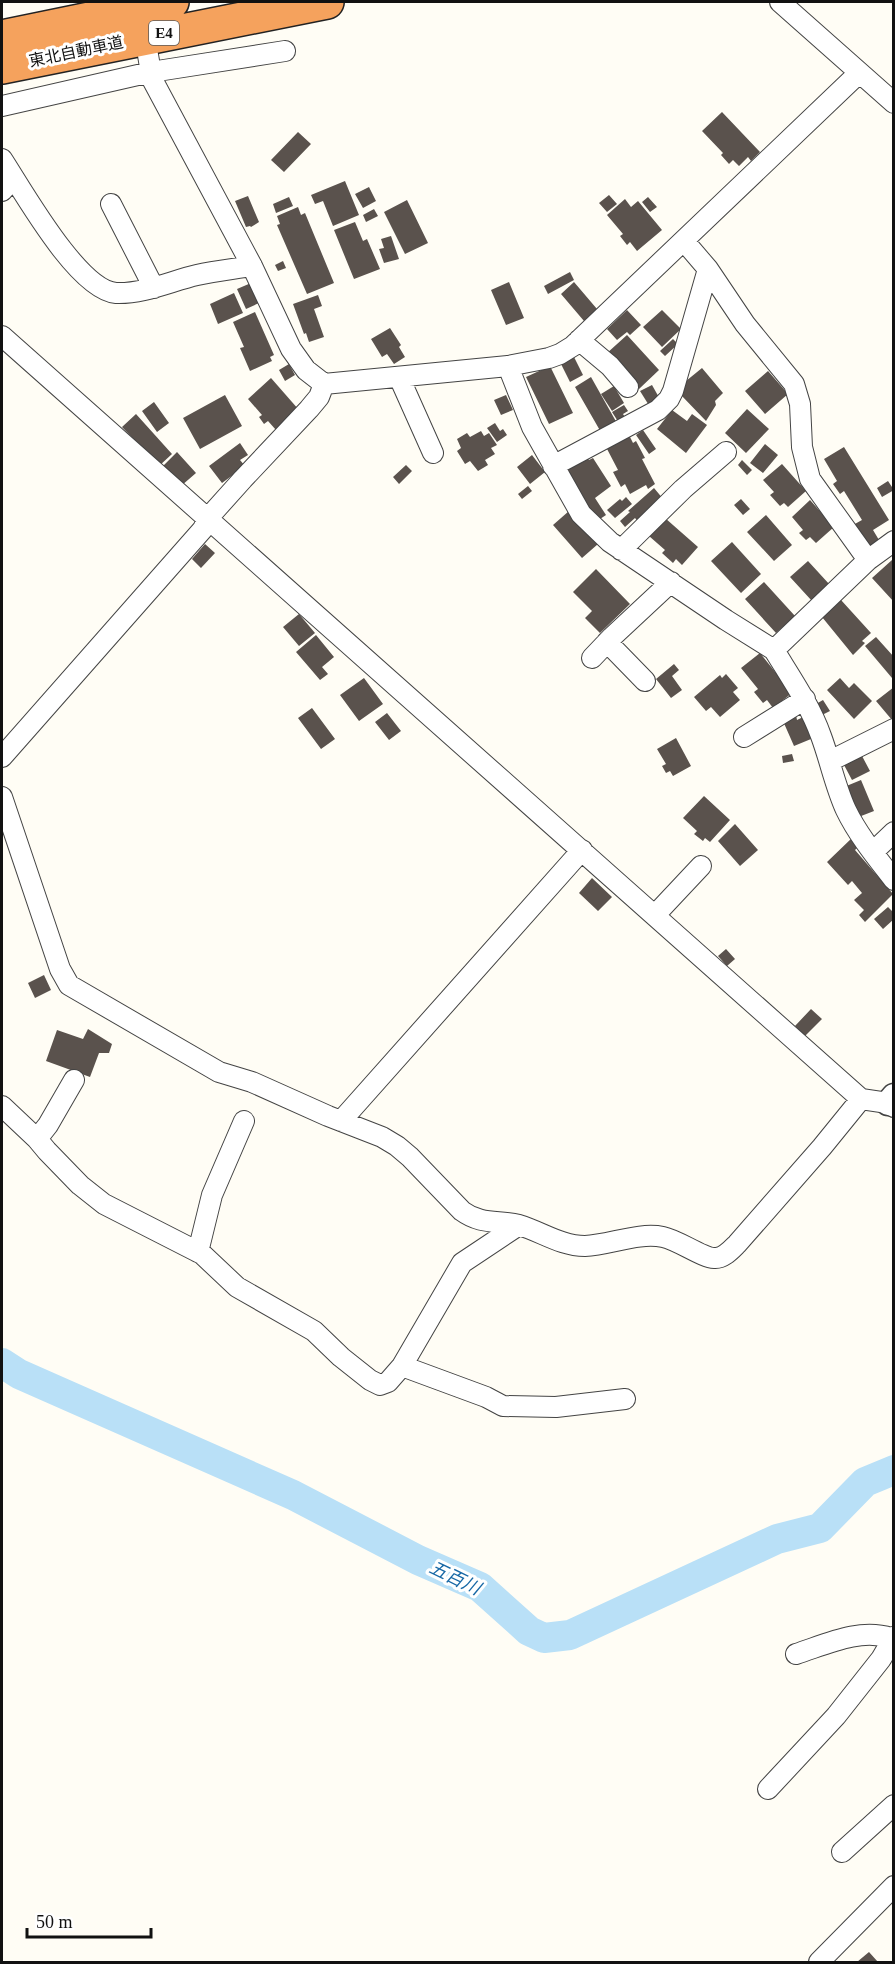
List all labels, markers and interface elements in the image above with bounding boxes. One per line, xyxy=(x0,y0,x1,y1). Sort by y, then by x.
road number: E4 xyxy=(149,21,179,45)
street label: 東北自動車道 xyxy=(27,33,125,70)
water label: 五百川 xyxy=(426,1557,485,1600)
scale bar xyxy=(27,1901,152,1939)
text: 50 m xyxy=(36,1912,73,1932)

